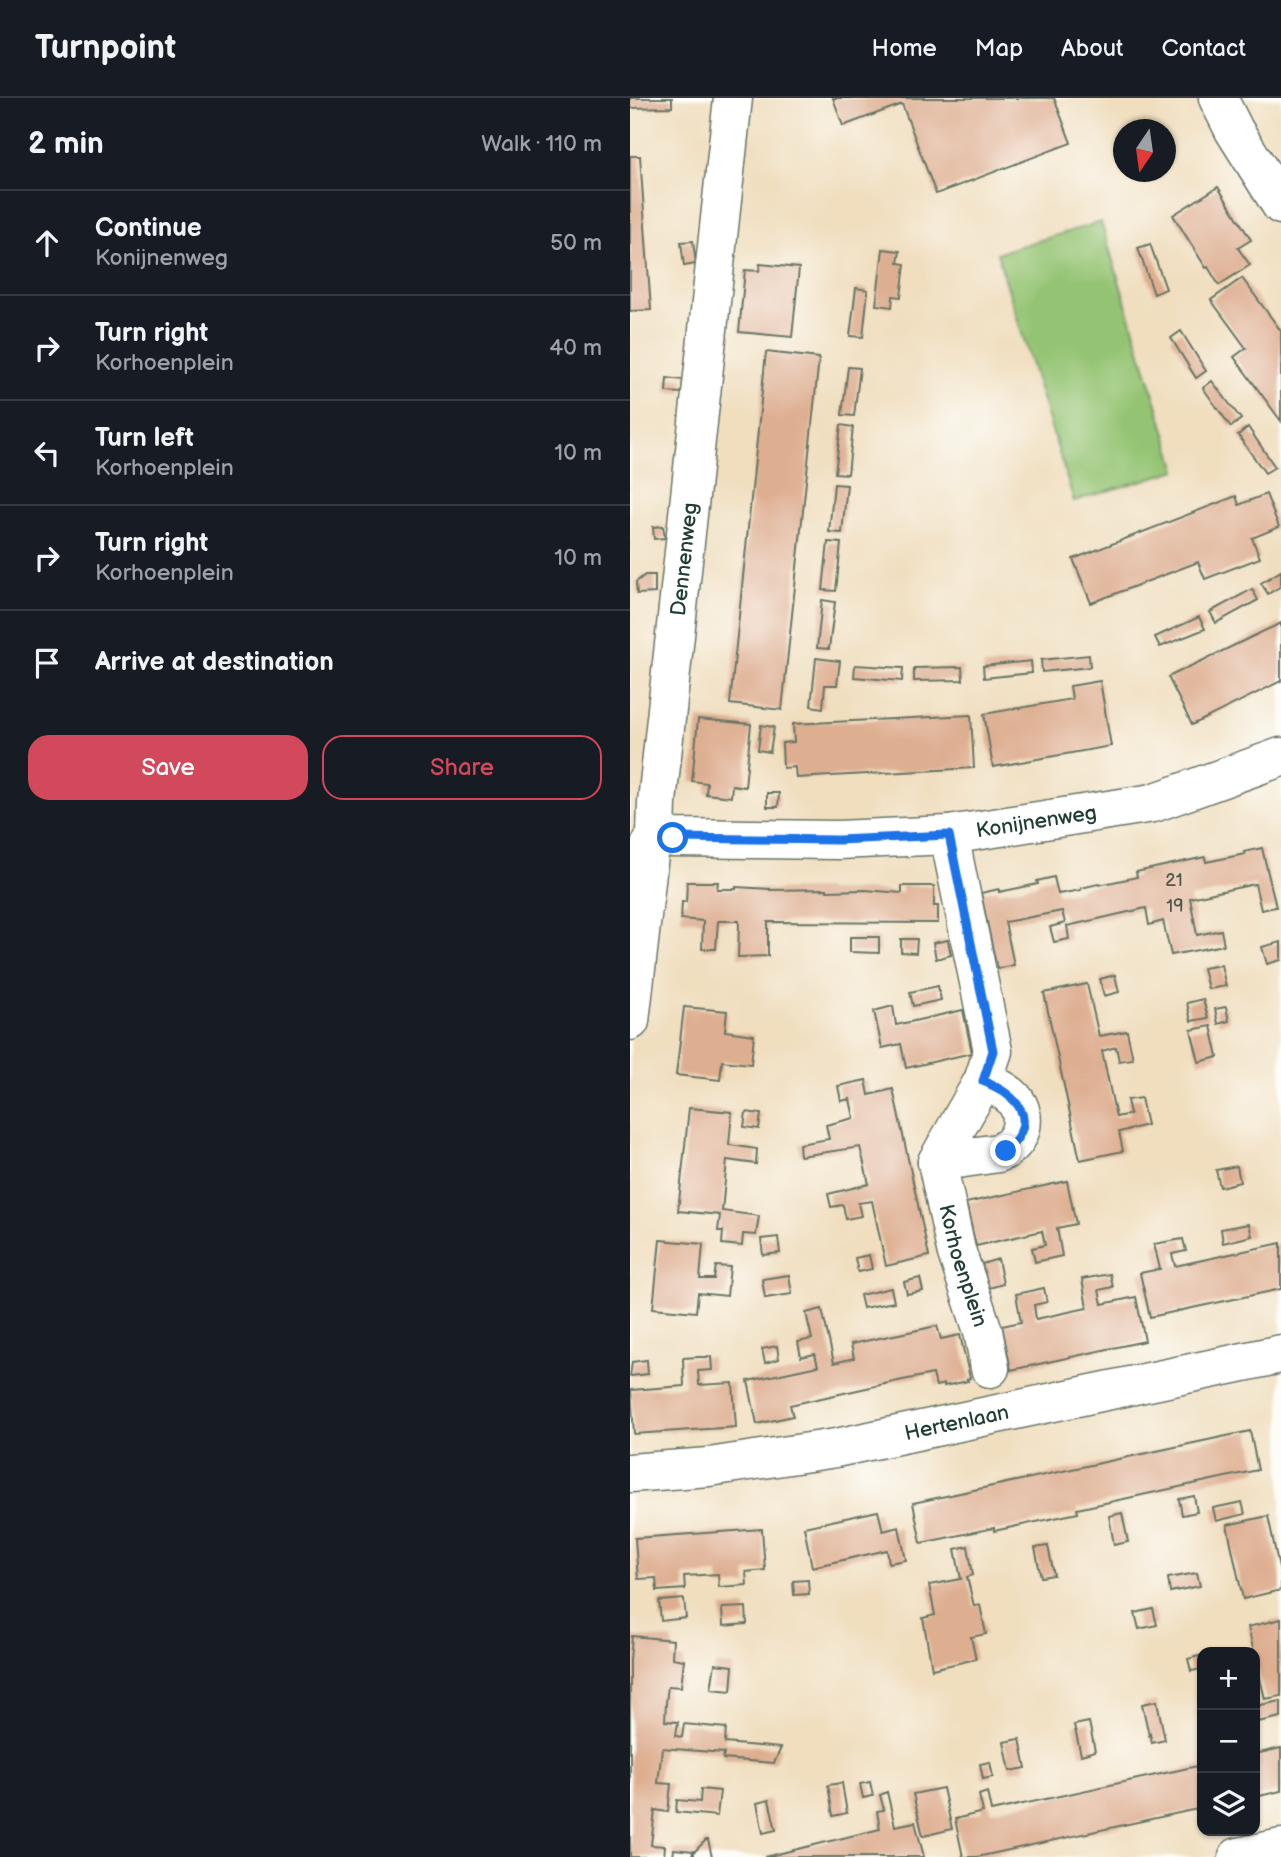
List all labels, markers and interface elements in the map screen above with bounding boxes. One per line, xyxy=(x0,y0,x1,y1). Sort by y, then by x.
text: Turnpoint xyxy=(35,28,176,68)
text: Home xyxy=(872,34,937,63)
text: Map xyxy=(975,34,1023,63)
text: About xyxy=(1061,34,1123,63)
text: Contact xyxy=(1161,34,1246,63)
north arrow xyxy=(1113,119,1176,182)
text: 2 min xyxy=(28,126,104,162)
text: Walk · 110 m xyxy=(481,130,602,158)
text: Continue xyxy=(95,213,202,244)
icon: ahead xyxy=(28,224,66,262)
text: 50 m xyxy=(550,229,602,257)
text: Konijnenweg xyxy=(95,244,228,272)
text: Turn right xyxy=(95,318,208,349)
icon: right xyxy=(28,329,66,367)
text: 40 m xyxy=(549,334,602,362)
text: Korhoenplein xyxy=(95,349,234,377)
text: Turn left xyxy=(95,423,194,454)
icon: left xyxy=(28,434,66,472)
text: 10 m xyxy=(554,439,602,467)
text: Korhoenplein xyxy=(95,454,234,482)
street label: Dennenweg xyxy=(666,501,703,617)
text: Turn right xyxy=(95,528,208,559)
icon: right xyxy=(28,539,66,577)
text: 10 m xyxy=(554,544,602,572)
text: Korhoenplein xyxy=(95,559,234,587)
icon: arrive xyxy=(28,644,66,682)
text: Arrive at destination xyxy=(95,647,334,678)
button: Save xyxy=(28,735,308,800)
button: Share xyxy=(322,735,602,800)
street label: Konijnenweg xyxy=(974,800,1098,844)
route start xyxy=(657,822,688,853)
house number: 21 xyxy=(1165,870,1183,891)
house number: 19 xyxy=(1166,896,1184,917)
route end xyxy=(990,1135,1021,1166)
street label: Korhoenplein xyxy=(933,1202,993,1330)
street label: Hertenlaan xyxy=(902,1400,1011,1446)
map controls xyxy=(1197,1647,1260,1836)
button: + xyxy=(1197,1647,1260,1710)
button: − xyxy=(1197,1710,1260,1773)
button: layers xyxy=(1197,1773,1260,1836)

